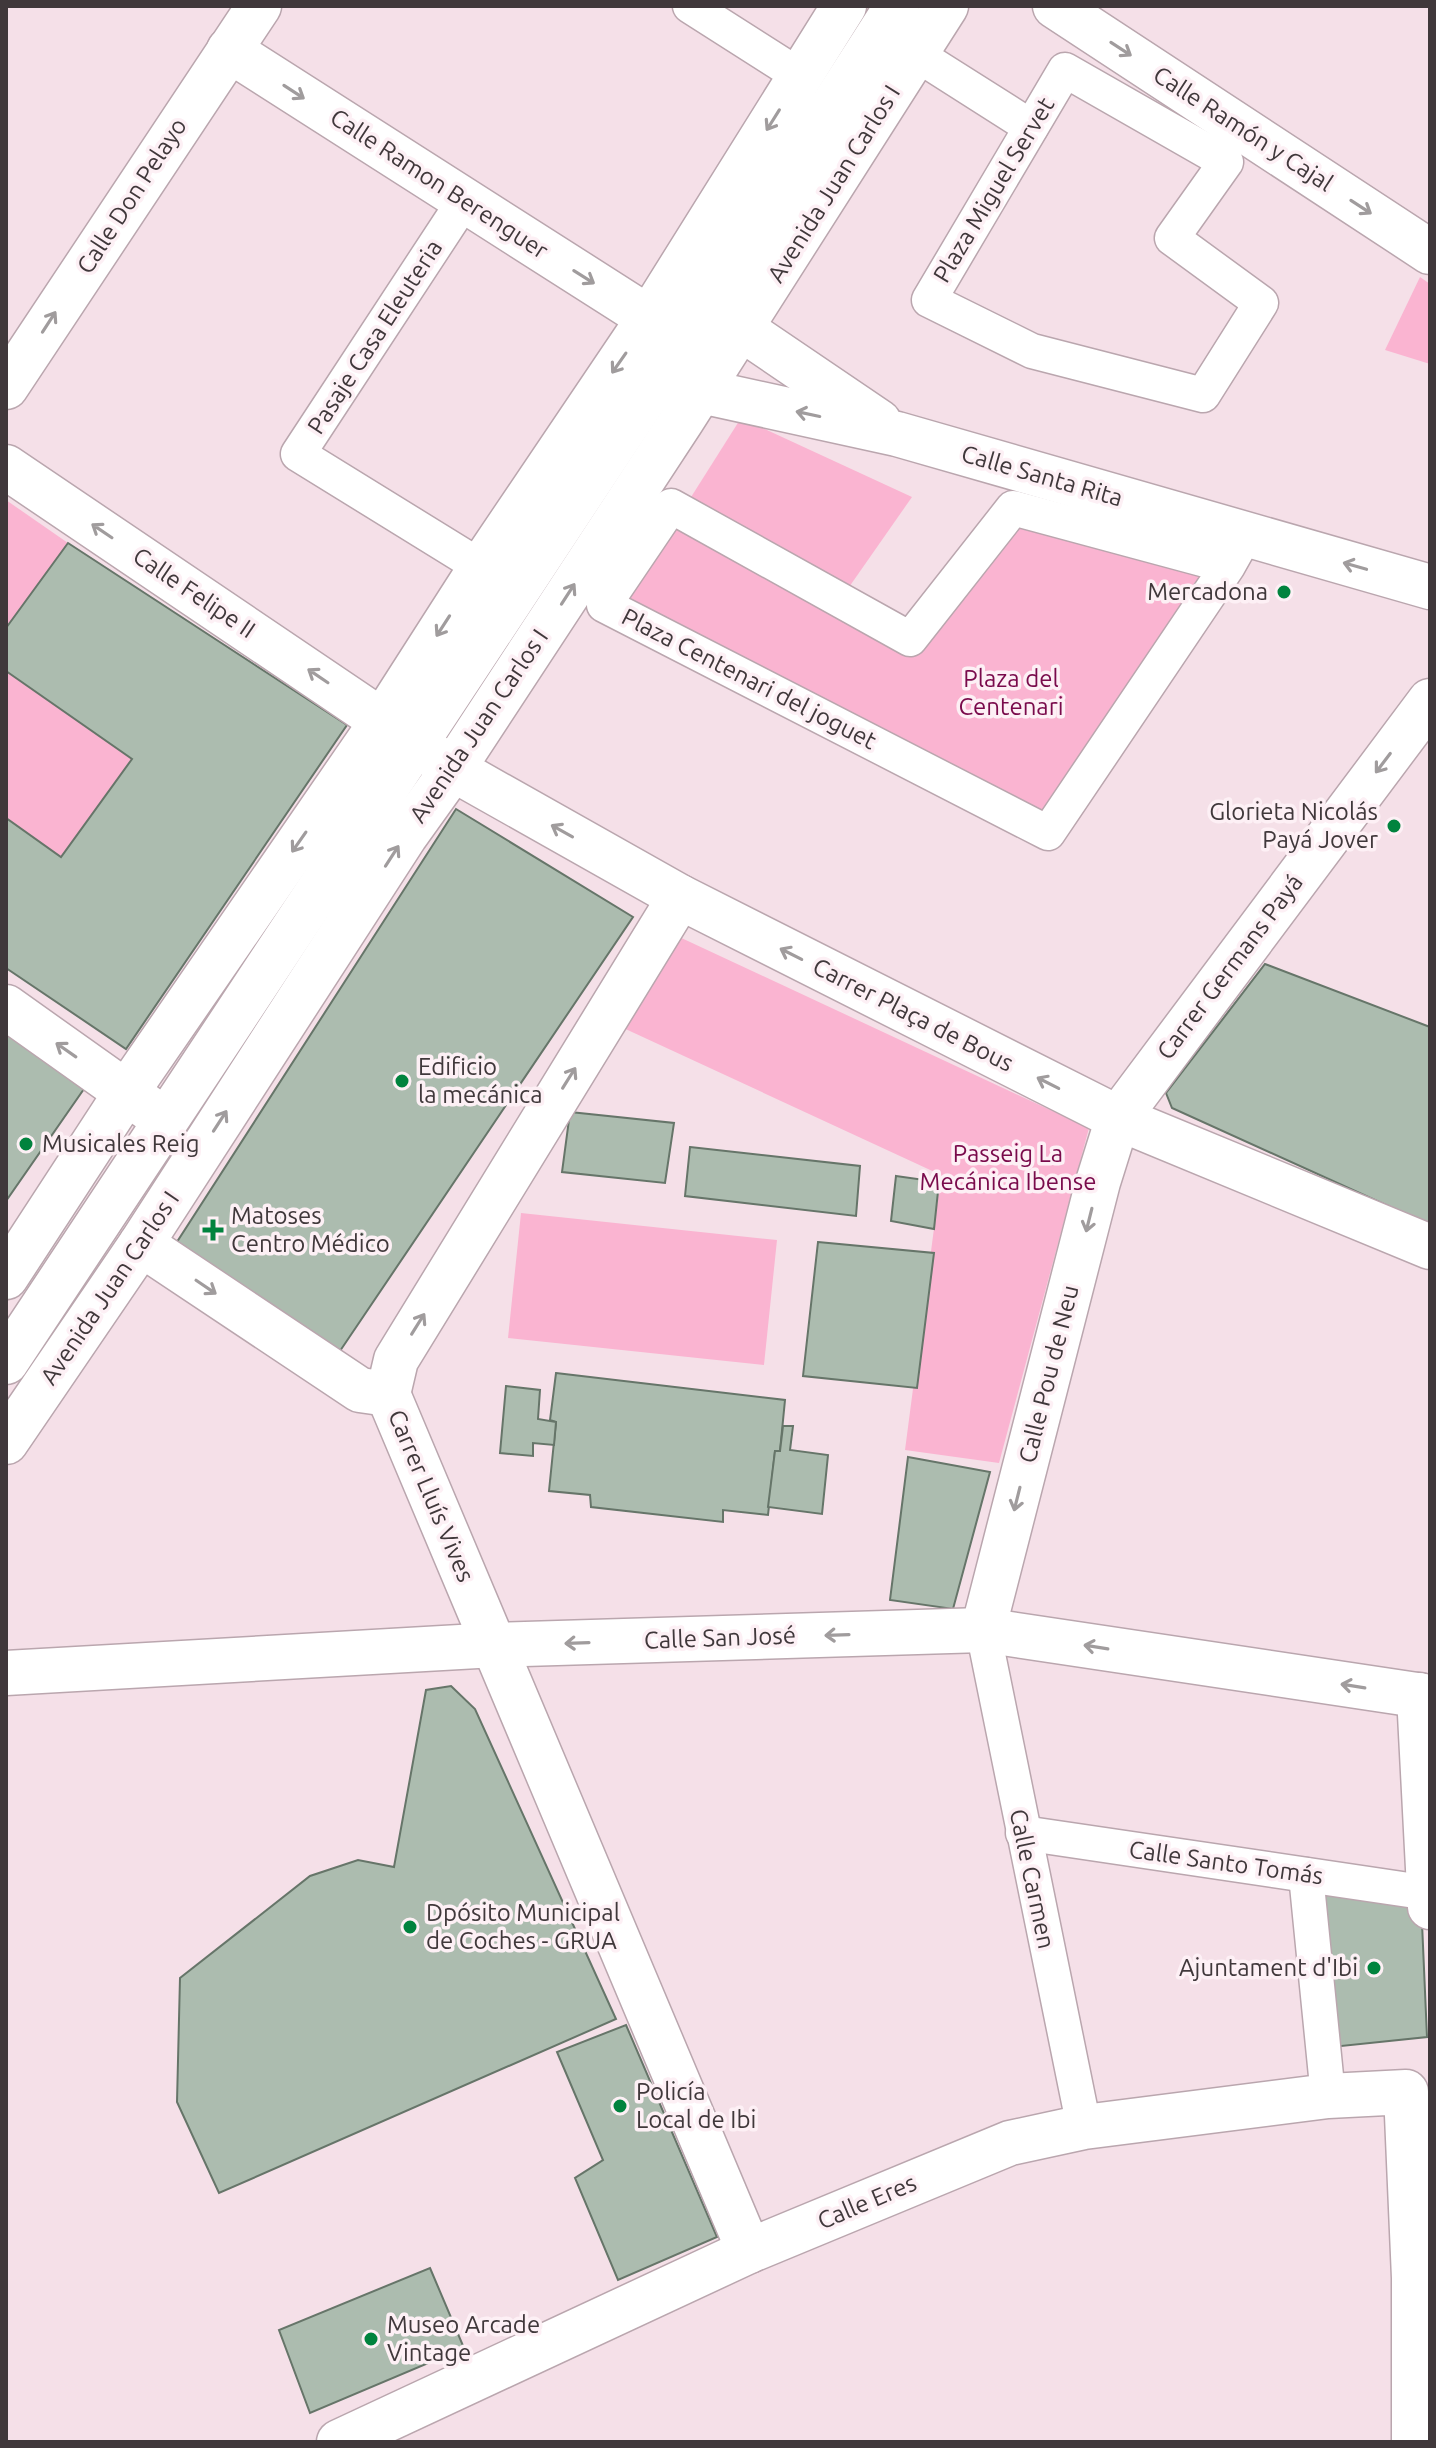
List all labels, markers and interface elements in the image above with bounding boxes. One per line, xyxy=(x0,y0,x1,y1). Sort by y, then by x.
one-way arrow xyxy=(1109,40,1131,57)
street label: Calle Ramón y Cajal xyxy=(1149,61,1338,197)
street label: Avenida Juan Carlos I xyxy=(762,80,905,287)
one-way arrow xyxy=(282,85,305,101)
street label: Plaza Miguel Servet xyxy=(928,92,1060,287)
street label: Calle Ramon Berenguer xyxy=(325,103,553,264)
one-way arrow xyxy=(764,108,781,130)
street label: Calle Don Pelayo xyxy=(71,113,192,279)
one-way arrow xyxy=(1350,198,1372,215)
street label: Pasaje Casa Eleuteria xyxy=(302,235,447,439)
one-way arrow xyxy=(572,269,595,285)
one-way arrow xyxy=(41,311,57,333)
one-way arrow xyxy=(610,351,627,373)
one-way arrow xyxy=(795,406,821,421)
street label: Calle Santa Rita xyxy=(958,440,1126,511)
one-way arrow xyxy=(92,523,114,539)
street label: Calle Felipe II xyxy=(128,542,260,643)
one-way arrow xyxy=(1343,557,1368,572)
place label: Mercadona xyxy=(1147,578,1268,605)
one-way arrow xyxy=(560,583,577,605)
marker: Mercadona xyxy=(1275,583,1293,601)
street label: Plaza Centenari del joguet xyxy=(618,603,881,755)
one-way arrow xyxy=(435,614,452,636)
street label: Avenida Juan Carlos I xyxy=(404,624,553,827)
park label: Plaza del Centenari xyxy=(958,665,1064,720)
one-way arrow xyxy=(307,668,330,684)
one-way arrow xyxy=(1375,752,1391,774)
place label: Glorieta Nicolás Payá Jover xyxy=(1209,798,1378,853)
marker: Glorieta Nicolás Payá Jover xyxy=(1385,817,1403,835)
one-way arrow xyxy=(551,823,574,839)
one-way arrow xyxy=(290,830,307,852)
one-way arrow xyxy=(384,845,400,868)
street label: Carrer Germans Payá xyxy=(1151,869,1308,1064)
one-way arrow xyxy=(780,945,804,961)
street label: Carrer Plaça de Bous xyxy=(809,952,1018,1077)
one-way arrow xyxy=(55,1042,77,1058)
place label: Edificio la mecánica xyxy=(418,1053,543,1108)
one-way arrow xyxy=(561,1067,577,1090)
marker: Edificio la mecánica xyxy=(393,1072,411,1090)
one-way arrow xyxy=(1037,1075,1061,1090)
one-way arrow xyxy=(213,1110,229,1133)
place label: Musicales Reig xyxy=(42,1130,199,1157)
marker: Musicales Reig xyxy=(17,1135,35,1153)
park label: Passeig La Mecánica Ibense xyxy=(920,1140,1096,1195)
street label: Avenida Juan Carlos I xyxy=(35,1186,184,1389)
place label: Matoses Centro Médico xyxy=(231,1202,390,1257)
one-way arrow xyxy=(1080,1207,1095,1233)
marker: Matoses Centro Médico xyxy=(202,1219,224,1241)
one-way arrow xyxy=(194,1279,216,1296)
street label: Calle Pou de Neu xyxy=(1013,1282,1084,1466)
one-way arrow xyxy=(410,1313,426,1335)
street label: Carrer Lluís Vives xyxy=(383,1406,480,1586)
one-way arrow xyxy=(1008,1486,1023,1511)
street label: Calle San José xyxy=(644,1621,796,1654)
one-way arrow xyxy=(824,1627,851,1642)
one-way arrow xyxy=(564,1635,591,1650)
one-way arrow xyxy=(1084,1639,1109,1654)
one-way arrow xyxy=(1341,1677,1366,1692)
street label: Calle Carmen xyxy=(1004,1807,1060,1951)
street label: Calle Santo Tomás xyxy=(1127,1836,1325,1889)
place label: Dpósito Municipal de Coches - GRUA xyxy=(426,1899,620,1954)
marker: Dpósito Municipal de Coches - GRUA xyxy=(401,1918,419,1936)
place label: Ajuntament d'Ibi xyxy=(1179,1954,1358,1981)
marker: Ajuntament d'Ibi xyxy=(1365,1959,1383,1977)
place label: Policía Local de Ibi xyxy=(636,2078,756,2133)
marker: Policía Local de Ibi xyxy=(611,2097,629,2115)
street label: Calle Eres xyxy=(813,2169,920,2234)
place label: Museo Arcade Vintage xyxy=(387,2311,540,2366)
marker: Museo Arcade Vintage xyxy=(362,2330,380,2348)

